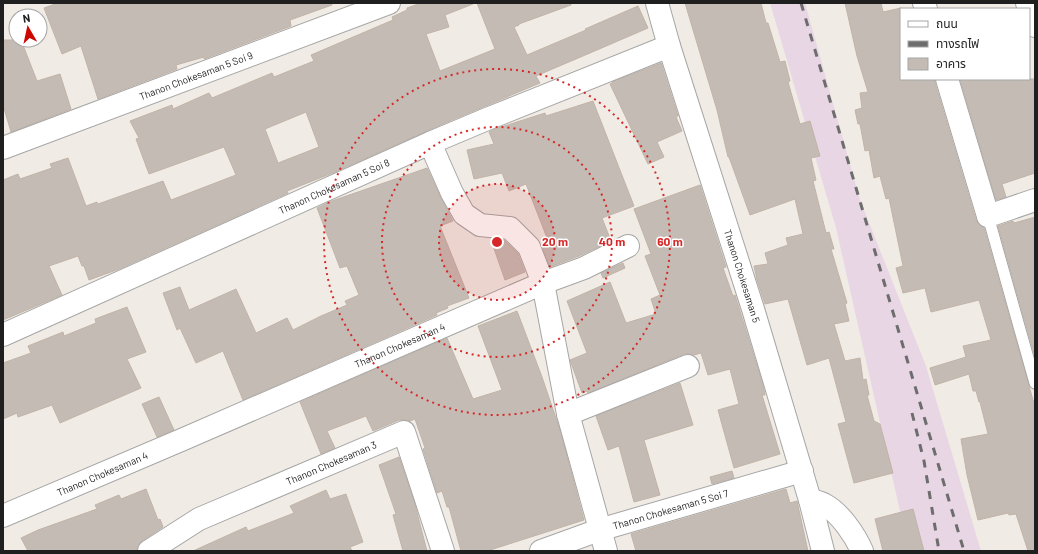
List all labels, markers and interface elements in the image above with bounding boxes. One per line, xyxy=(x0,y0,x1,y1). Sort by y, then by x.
north arrow xyxy=(8,8,48,48)
legend xyxy=(900,8,1030,80)
text: N xyxy=(22,11,31,25)
text: ถนน xyxy=(936,16,958,30)
text: ทางรถไฟ xyxy=(936,36,979,50)
street label: Thanon Chokesaman 5 Soi 9 xyxy=(137,49,254,102)
text: อาคาร xyxy=(936,56,966,70)
street label: Thanon Chokesaman 5 Soi 8 xyxy=(277,156,391,216)
street label: Thanon Chokesaman 5 xyxy=(722,228,763,324)
text: 20 m xyxy=(542,234,568,248)
text: 40 m xyxy=(599,234,625,248)
text: 60 m xyxy=(657,234,683,248)
centre of rings xyxy=(490,235,504,249)
street label: Thanon Chokesaman 4 xyxy=(353,320,447,370)
street label: Thanon Chokesaman 3 xyxy=(284,438,378,487)
street label: Thanon Chokesaman 4 xyxy=(55,449,150,498)
street label: Thanon Chokesaman 5 Soi 7 xyxy=(611,487,730,532)

